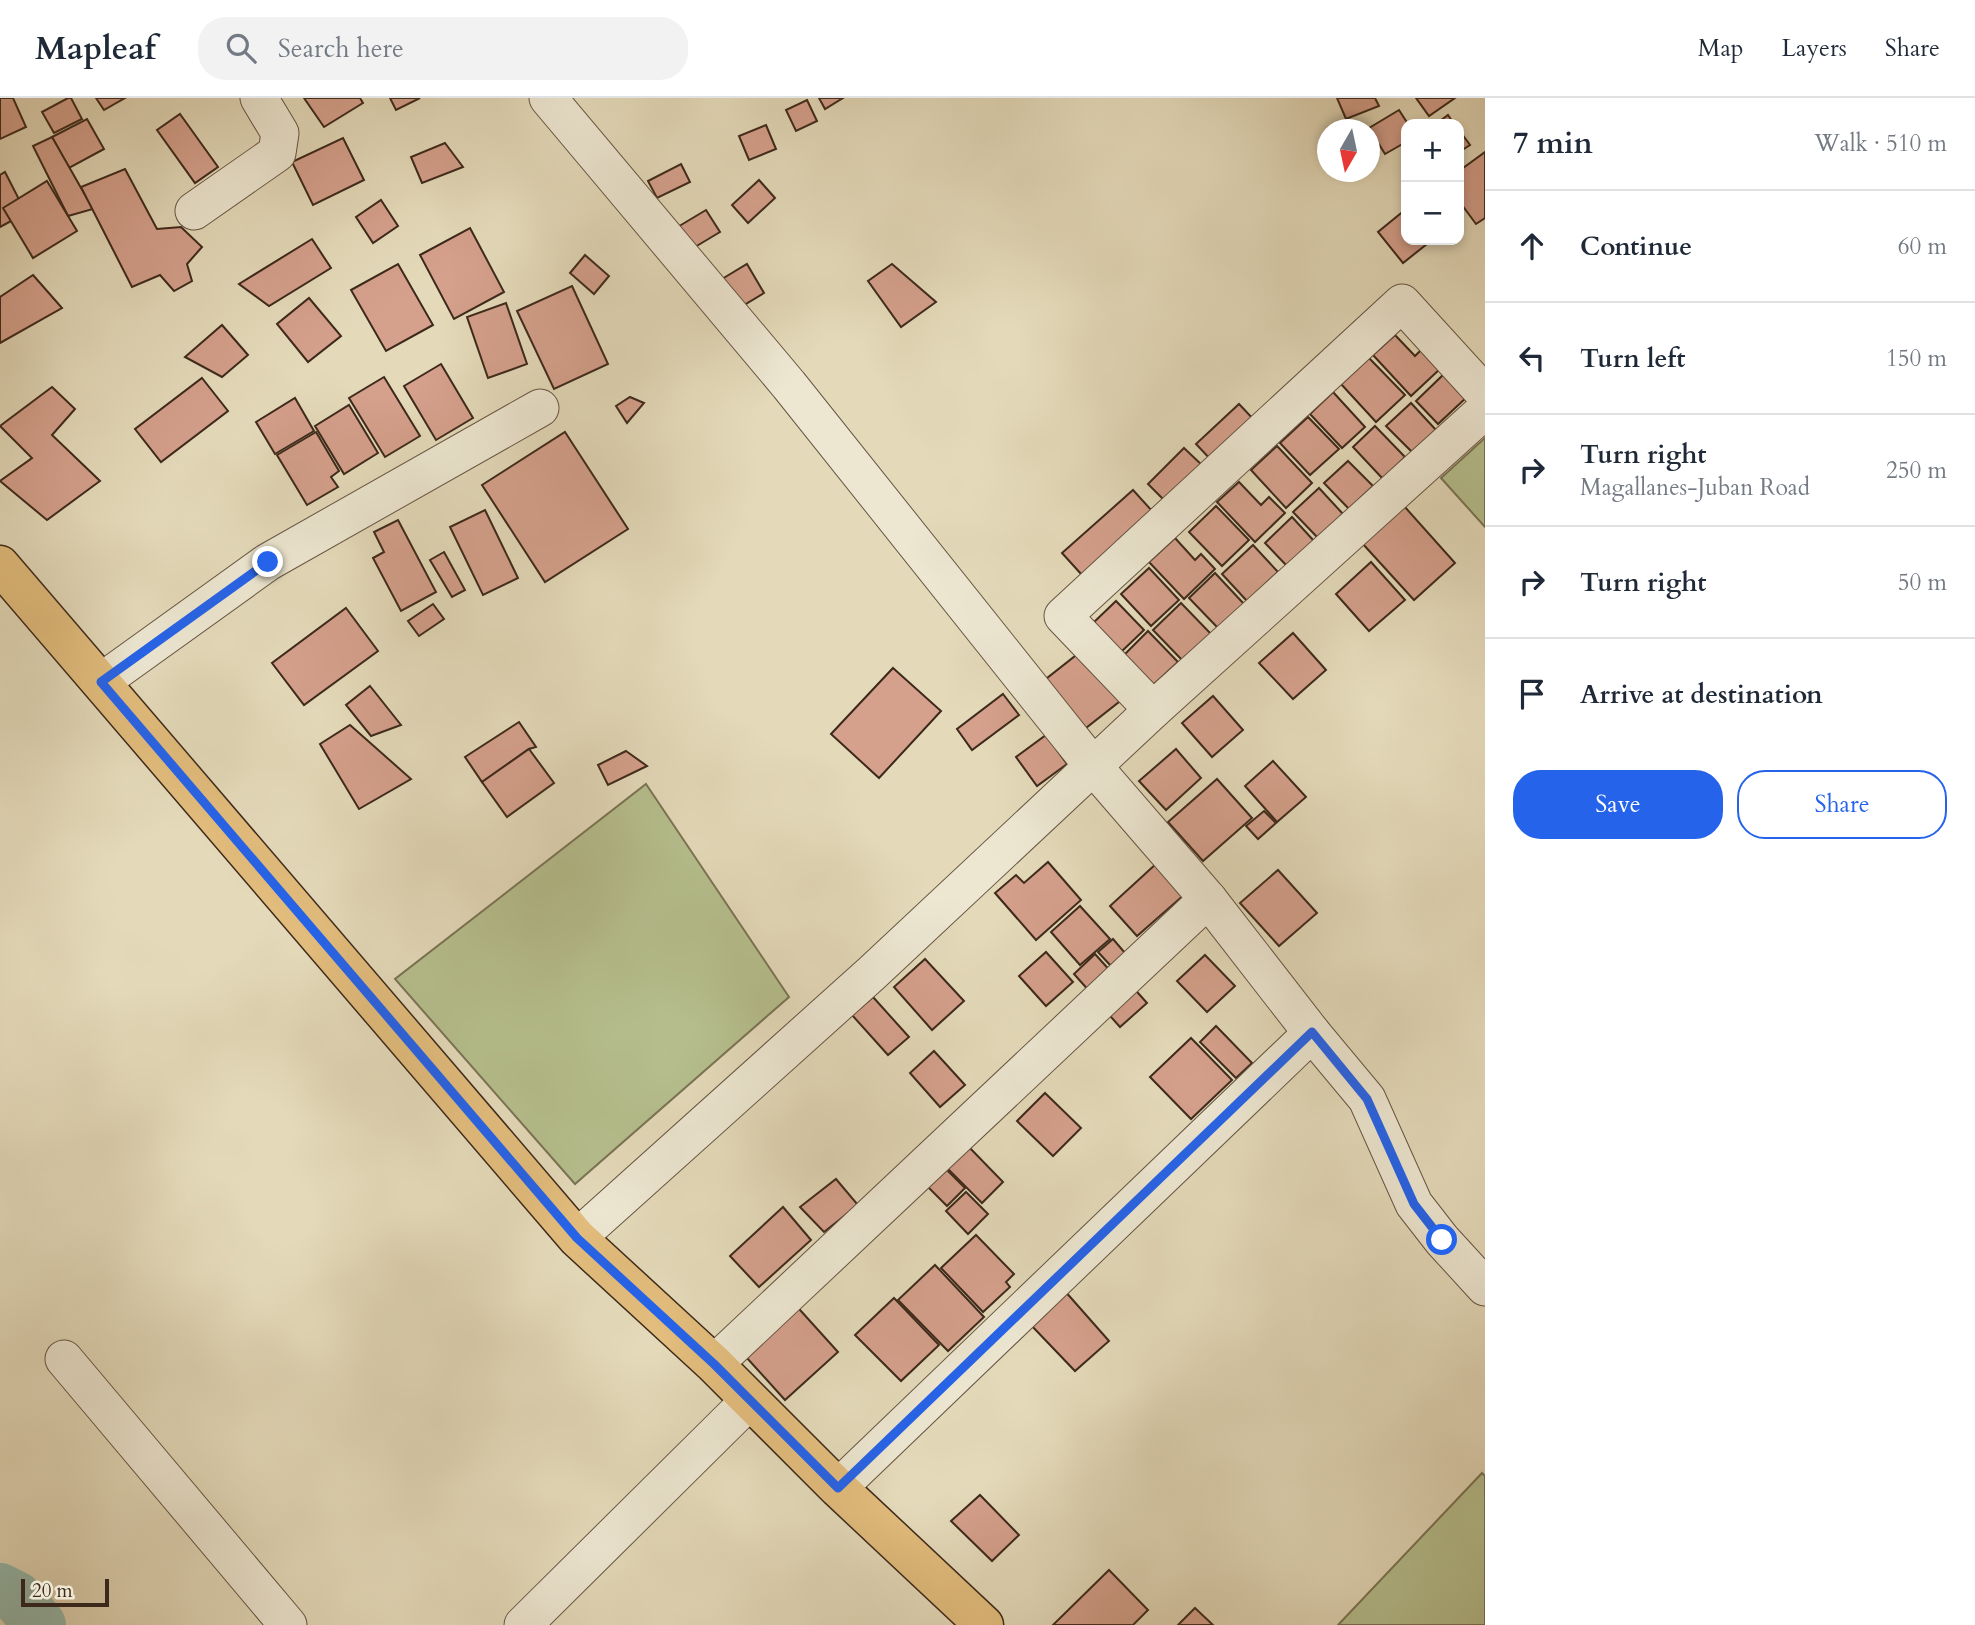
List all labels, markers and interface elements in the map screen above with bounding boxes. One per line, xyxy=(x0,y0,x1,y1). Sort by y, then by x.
search box xyxy=(198,17,688,80)
text: Mapleaf xyxy=(35,26,156,71)
icon: search xyxy=(222,29,260,67)
text: Search here xyxy=(278,31,404,66)
text: Map xyxy=(1698,32,1744,65)
text: Layers xyxy=(1782,32,1847,65)
text: Share xyxy=(1885,32,1940,65)
north arrow xyxy=(1317,119,1380,182)
map controls xyxy=(1401,119,1464,245)
button: + xyxy=(1401,119,1464,182)
text: 7 min xyxy=(1513,123,1593,164)
text: Walk · 510 m xyxy=(1814,128,1947,159)
button: − xyxy=(1401,182,1464,245)
icon: ahead xyxy=(1513,227,1551,265)
text: Continue xyxy=(1580,229,1692,264)
text: 60 m xyxy=(1898,231,1947,262)
icon: left xyxy=(1513,339,1551,377)
text: Turn left xyxy=(1580,341,1685,376)
text: 150 m xyxy=(1886,343,1947,374)
text: Turn right xyxy=(1580,437,1707,472)
icon: right xyxy=(1513,451,1551,489)
text: 250 m xyxy=(1886,455,1947,486)
text: Magallanes-Juban Road xyxy=(1580,472,1810,503)
route end xyxy=(252,546,283,577)
icon: right xyxy=(1513,563,1551,601)
text: Turn right xyxy=(1580,565,1707,600)
text: 50 m xyxy=(1898,567,1947,598)
icon: arrive xyxy=(1513,675,1551,713)
text: Arrive at destination xyxy=(1580,677,1823,712)
button: Save xyxy=(1513,770,1723,839)
button: Share xyxy=(1737,770,1947,839)
route start xyxy=(1426,1224,1457,1255)
scale bar xyxy=(21,1576,108,1608)
text: 20 m xyxy=(32,1578,73,1604)

